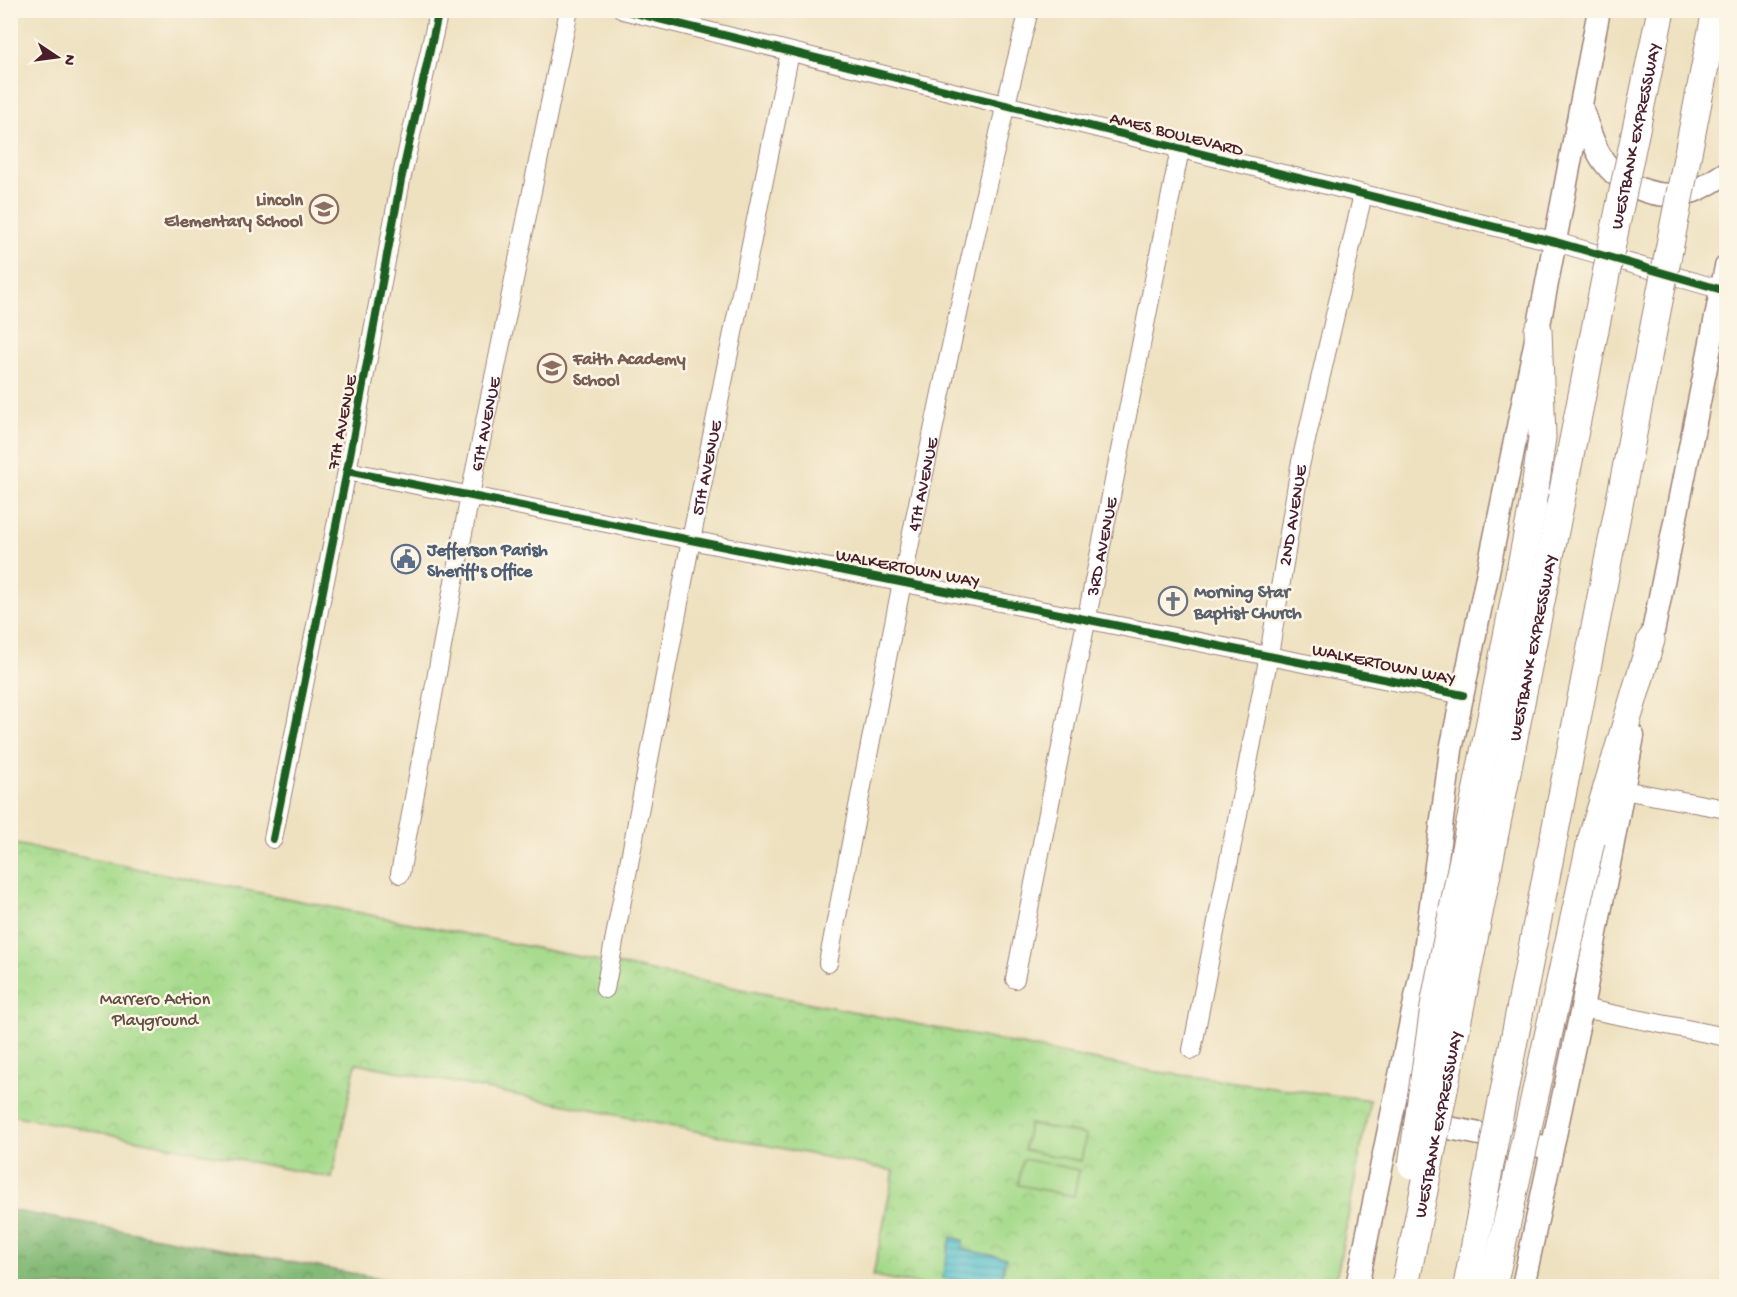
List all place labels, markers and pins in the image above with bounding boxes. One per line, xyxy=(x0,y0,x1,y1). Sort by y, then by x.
place label: Lincoln Elementary School xyxy=(164,191,303,233)
school or university icon: Lincoln Elementary School xyxy=(308,193,340,225)
place label: Faith Academy School xyxy=(572,350,686,392)
school or university icon: Faith Academy School xyxy=(536,352,568,384)
place label: Jefferson Parish Sheriff's Office xyxy=(426,541,548,583)
public building icon: Jefferson Parish Sheriff's Office xyxy=(390,543,422,575)
place label: Morning Star Baptist Church xyxy=(1193,583,1302,625)
church icon: Morning Star Baptist Church xyxy=(1157,585,1189,617)

